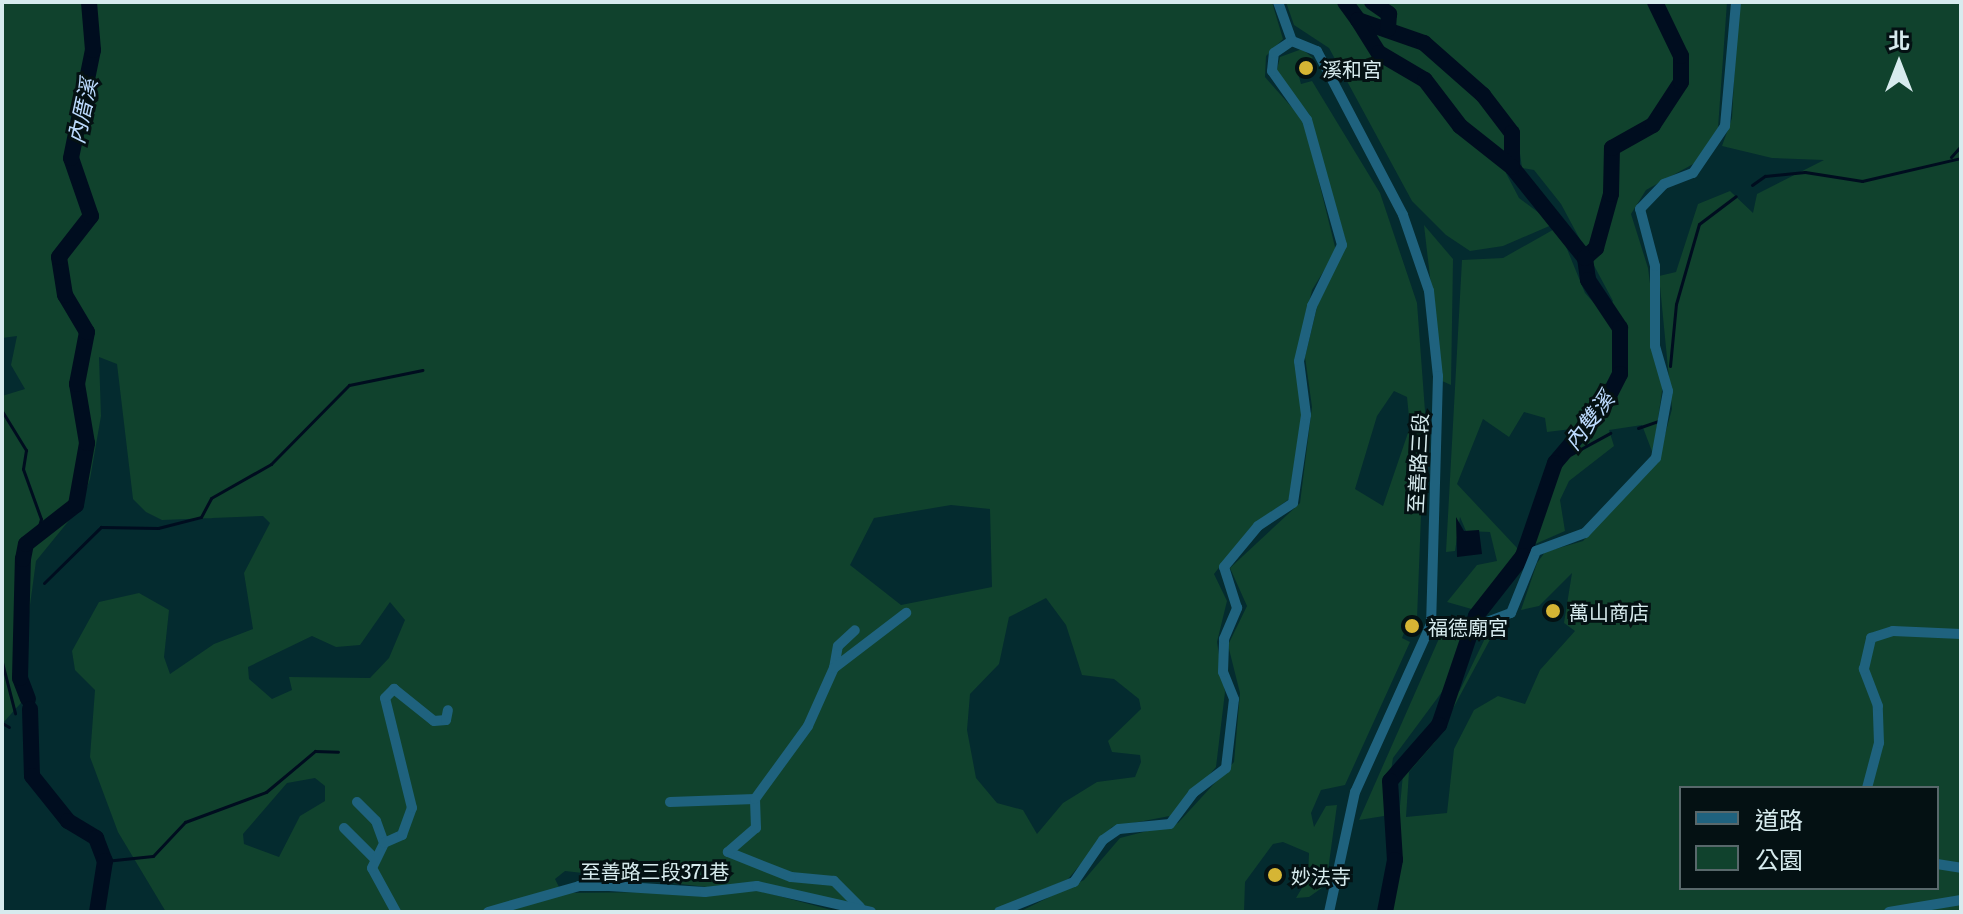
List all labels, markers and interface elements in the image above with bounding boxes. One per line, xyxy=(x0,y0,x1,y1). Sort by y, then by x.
text: 北 xyxy=(1888,23,1910,56)
north arrow xyxy=(1859,24,1939,104)
place label: 溪和宮 xyxy=(1322,56,1382,80)
marker: 溪和宮 xyxy=(1297,59,1315,77)
water label: 內厝溪 xyxy=(61,76,101,146)
water label: 內雙溪 xyxy=(1558,386,1618,454)
street label: 至善路三段 xyxy=(1402,412,1432,514)
place label: 萬山商店 xyxy=(1569,599,1649,623)
marker: 萬山商店 xyxy=(1544,602,1562,620)
place label: 福德廟宮 xyxy=(1428,614,1508,638)
marker: 福德廟宮 xyxy=(1403,617,1421,635)
legend xyxy=(1679,786,1939,890)
text: 道路 xyxy=(1755,801,1803,836)
text: 公園 xyxy=(1755,841,1803,876)
street label: 至善路三段371巷 xyxy=(581,858,729,882)
place label: 妙法寺 xyxy=(1291,863,1351,887)
marker: 妙法寺 xyxy=(1266,866,1284,884)

